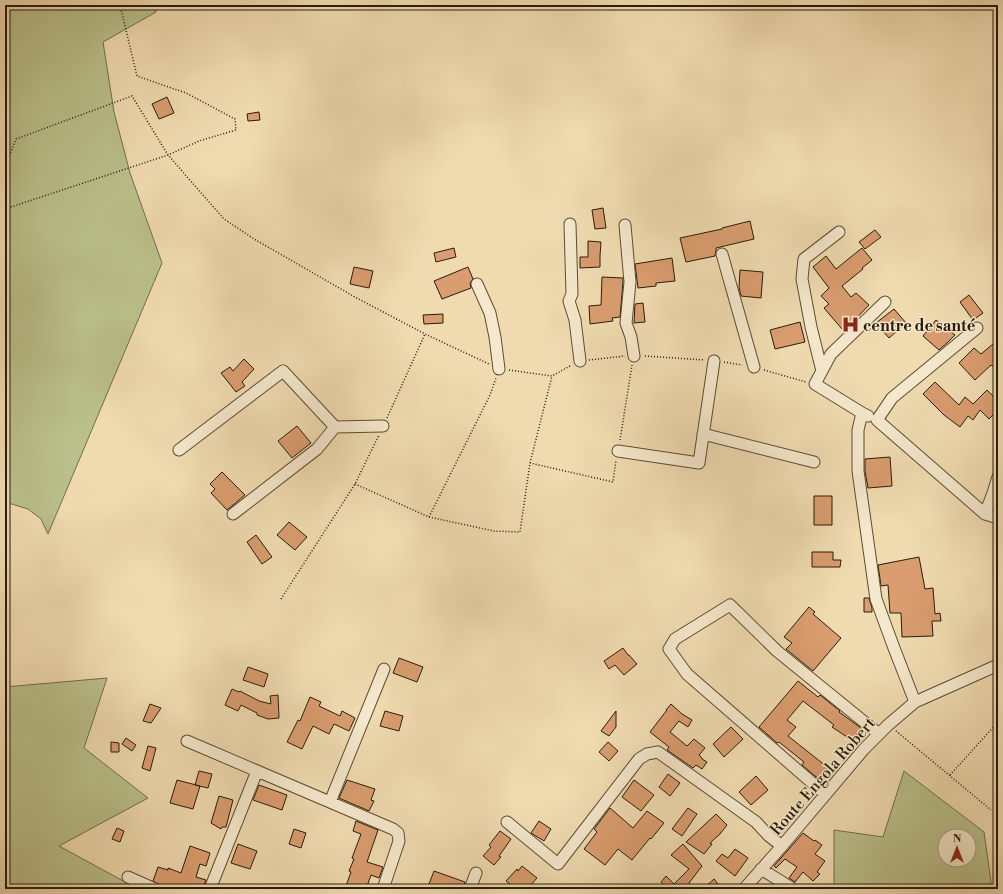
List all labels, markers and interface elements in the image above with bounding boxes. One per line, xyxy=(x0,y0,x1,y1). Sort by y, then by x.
hospital icon: centre de santé xyxy=(840,315,860,335)
place label: centre de santé xyxy=(863,316,976,336)
street label: Route Engola Robert xyxy=(766,713,880,840)
north arrow xyxy=(937,828,977,868)
text: N xyxy=(953,832,962,846)

